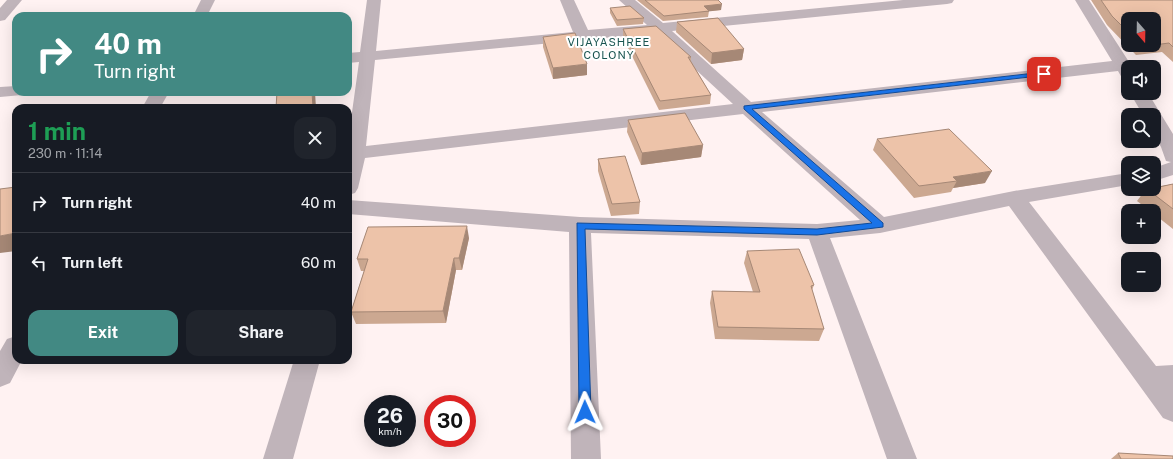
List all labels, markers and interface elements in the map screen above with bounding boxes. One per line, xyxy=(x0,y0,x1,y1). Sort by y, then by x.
north arrow xyxy=(1121,12,1161,52)
map controls xyxy=(1121,12,1161,292)
text: 40 m xyxy=(94,27,162,60)
icon: right xyxy=(28,28,80,80)
district label: VIJAYASHREE COLONY xyxy=(568,36,650,61)
pin xyxy=(1027,57,1061,91)
button: sound xyxy=(1121,60,1161,100)
text: Turn right xyxy=(94,61,176,82)
icon: arrive xyxy=(1033,63,1055,85)
button: search xyxy=(1121,108,1161,148)
text: 1 min xyxy=(28,117,86,145)
button: close xyxy=(294,117,336,159)
text: 230 m · 11:14 xyxy=(28,146,102,161)
button: layers xyxy=(1121,156,1161,196)
icon: right xyxy=(28,192,50,214)
text: Turn right xyxy=(62,194,132,211)
text: 40 m xyxy=(301,194,336,211)
button: + xyxy=(1121,204,1161,244)
icon: left xyxy=(28,252,50,274)
button: − xyxy=(1121,252,1161,292)
text: Turn left xyxy=(62,254,123,271)
text: 60 m xyxy=(301,254,336,271)
button: Exit xyxy=(28,310,178,356)
button: Share xyxy=(186,310,336,356)
position arrow xyxy=(564,391,606,433)
speed limit sign: 30 xyxy=(424,395,476,447)
text: 26 xyxy=(377,404,403,428)
text: km/h xyxy=(378,425,402,437)

